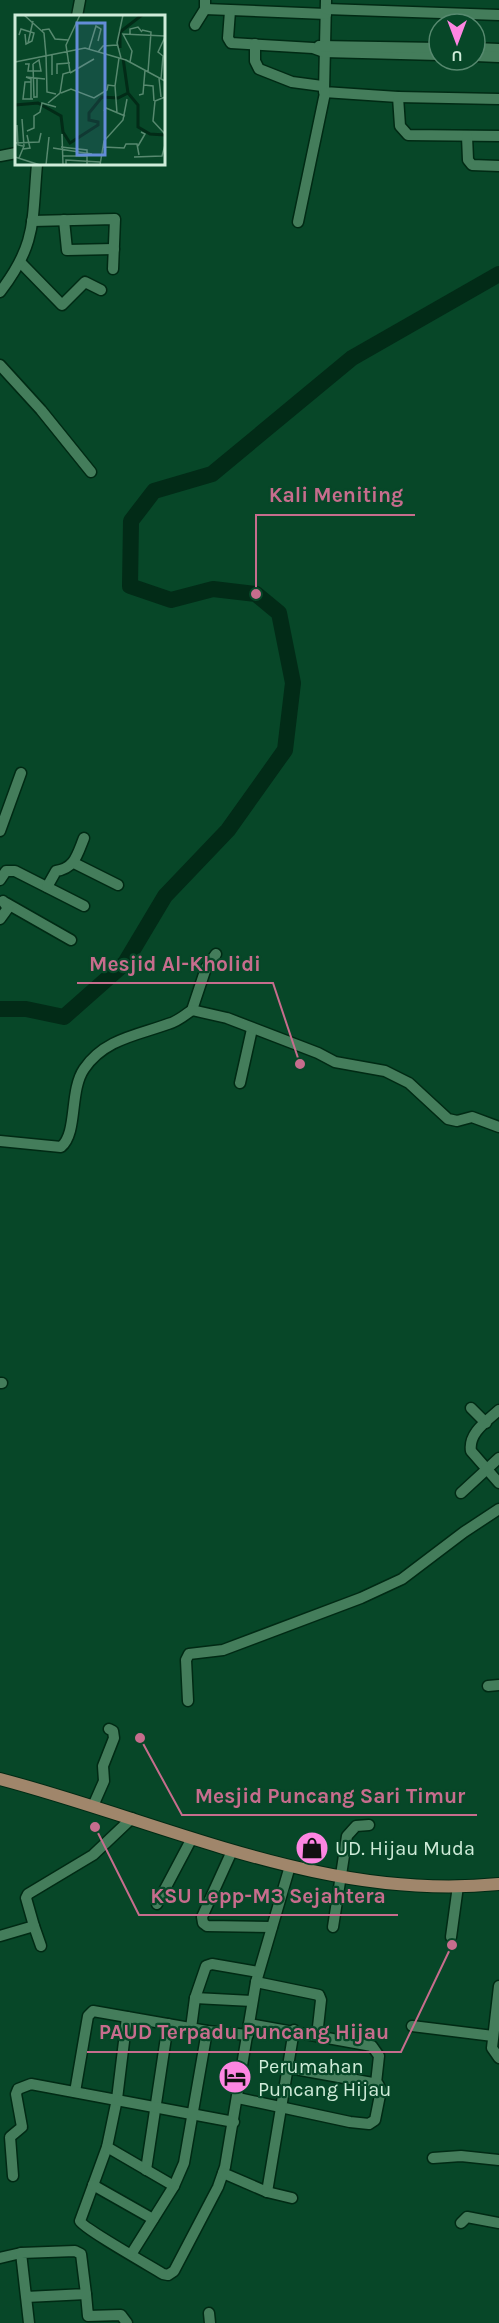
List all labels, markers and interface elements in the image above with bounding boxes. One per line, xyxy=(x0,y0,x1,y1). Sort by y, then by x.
north arrow xyxy=(427,12,487,72)
inset map xyxy=(15,15,165,165)
text: U xyxy=(451,47,463,66)
callout: Kali Meniting xyxy=(256,476,415,515)
text: Kali Meniting xyxy=(269,483,403,507)
callout: Mesjid Al-Kholidi xyxy=(77,944,273,983)
text: Mesjid Al-Kholidi xyxy=(89,952,261,976)
callout: Mesjid Puncang Sari Timur xyxy=(182,1776,477,1815)
text: Mesjid Puncang Sari Timur xyxy=(195,1784,466,1808)
shop icon: UD. Hijau Muda xyxy=(294,1830,330,1866)
place label: UD. Hijau Muda xyxy=(335,1837,475,1860)
callout: KSU Lepp-M3 Sejahtera xyxy=(139,1876,398,1915)
text: KSU Lepp-M3 Sejahtera xyxy=(150,1884,386,1908)
callout: PAUD Terpadu Puncang Hijau xyxy=(87,2013,401,2052)
text: PAUD Terpadu Puncang Hijau xyxy=(99,2020,389,2044)
place label: Perumahan Puncang Hijau xyxy=(258,2055,391,2101)
hotel icon: Perumahan Puncang Hijau xyxy=(217,2059,253,2095)

